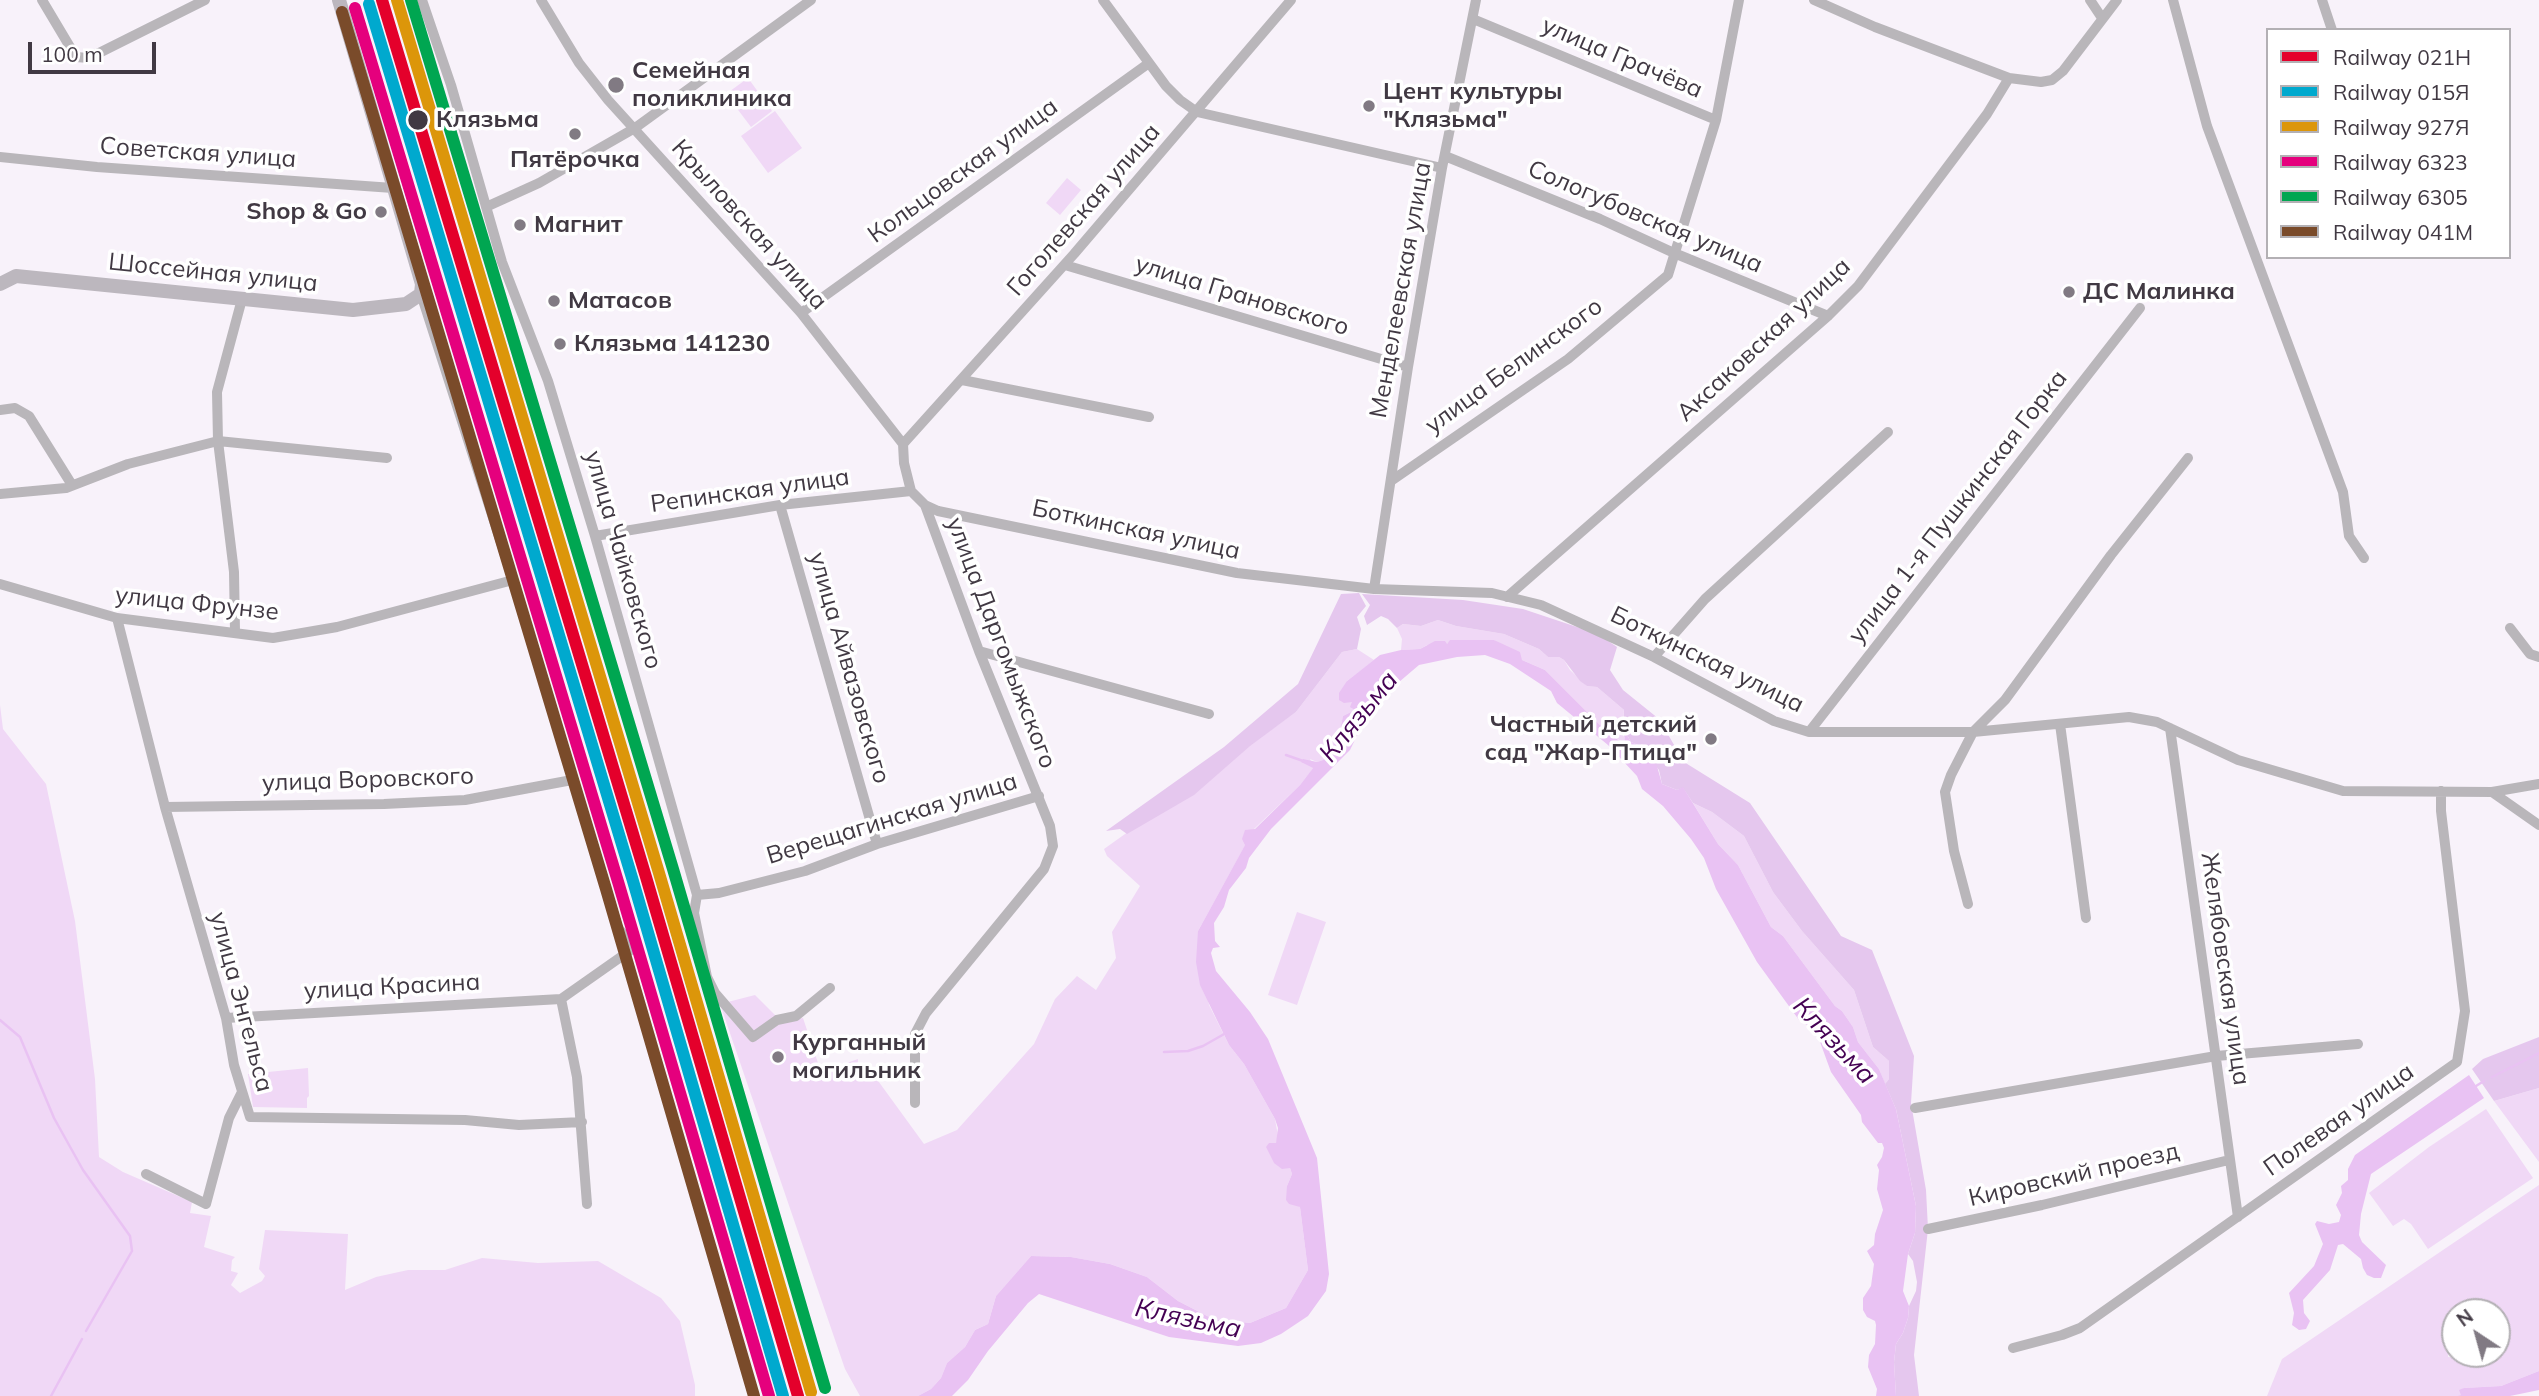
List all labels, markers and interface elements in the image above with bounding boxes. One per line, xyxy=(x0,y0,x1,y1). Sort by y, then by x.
street label: улица Грачёва xyxy=(1537,11,1707,105)
scale bar xyxy=(32,28,159,72)
legend xyxy=(2266,28,2511,259)
text: 100 m xyxy=(41,41,103,67)
text: Railway 021Н xyxy=(2333,44,2471,70)
place label: Семейная поликлиника xyxy=(632,57,792,113)
marker: Семейная поликлиника xyxy=(606,75,626,95)
place label: Цент культуры "Клязьма" xyxy=(1383,78,1562,134)
text: Railway 015Я xyxy=(2333,79,2470,105)
street label: Кольцовская улица xyxy=(862,92,1064,250)
marker: Цент культуры "Клязьма" xyxy=(1361,98,1377,114)
place label: Клязьма xyxy=(436,106,539,134)
marker: Клязьма xyxy=(406,108,430,132)
text: Railway 927Я xyxy=(2333,114,2470,140)
street label: Гоголевская улица xyxy=(1001,118,1167,302)
marker: Пятёрочка xyxy=(567,126,583,142)
street label: Советская улица xyxy=(99,132,297,174)
street label: Крыловская улица xyxy=(665,134,833,316)
place label: Пятёрочка xyxy=(510,146,640,174)
text: Railway 6323 xyxy=(2333,149,2468,175)
street label: Сологубовская улица xyxy=(1523,155,1767,279)
street label: Менделеевская улица xyxy=(1364,160,1438,420)
text: Railway 6305 xyxy=(2333,184,2468,210)
place label: Shop & Go xyxy=(246,198,367,226)
marker: Shop & Go xyxy=(373,204,389,220)
place label: Магнит xyxy=(534,211,623,239)
marker: Магнит xyxy=(512,217,528,233)
text: Railway 041М xyxy=(2333,219,2473,245)
street label: Шоссейная улица xyxy=(107,248,319,298)
street label: улица Грановского xyxy=(1132,250,1352,342)
street label: Аксаковская улица xyxy=(1671,252,1857,428)
place label: ДС Малинка xyxy=(2083,278,2235,306)
marker: ДС Малинка xyxy=(2061,284,2077,300)
place label: Матасов xyxy=(568,287,672,315)
street label: улица Белинского xyxy=(1420,292,1608,440)
marker: Матасов xyxy=(546,293,562,309)
place label: Клязьма 141230 xyxy=(574,330,770,358)
marker: Клязьма 141230 xyxy=(552,336,568,352)
street label: улица 1-я Пушкинская Горка xyxy=(1842,365,2074,649)
street label: улица Чайковского xyxy=(578,448,668,672)
street label: Репинская улица xyxy=(649,463,851,519)
street label: Боткинская улица xyxy=(1029,494,1243,566)
street label: улица Даргомыжского xyxy=(940,514,1062,772)
street label: улица Айвазовского xyxy=(802,549,896,787)
street label: улица Фрунзе xyxy=(114,581,280,627)
street label: Боткинская улица xyxy=(1606,601,1808,719)
water label: Клязьма xyxy=(1313,665,1405,769)
place label: Частный детский сад "Жар-Птица" xyxy=(1484,711,1697,767)
marker: Частный детский сад "Жар-Птица" xyxy=(1703,731,1719,747)
street label: улица Воровского xyxy=(262,762,474,798)
street label: Верещагинская улица xyxy=(763,767,1021,871)
street label: Желябовская улица xyxy=(2194,851,2256,1087)
street label: улица Энгельса xyxy=(203,909,279,1095)
street label: улица Красина xyxy=(303,968,481,1006)
water label: Клязьма xyxy=(1786,991,1882,1091)
place label: Курганный могильник xyxy=(792,1029,926,1085)
marker: Курганный могильник xyxy=(770,1049,786,1065)
street label: Полевая улица xyxy=(2258,1057,2420,1183)
street label: Кировский проезд xyxy=(1966,1137,2182,1213)
water label: Клязьма xyxy=(1132,1293,1244,1345)
north arrow xyxy=(2441,1298,2511,1368)
text: N xyxy=(2452,1304,2478,1332)

